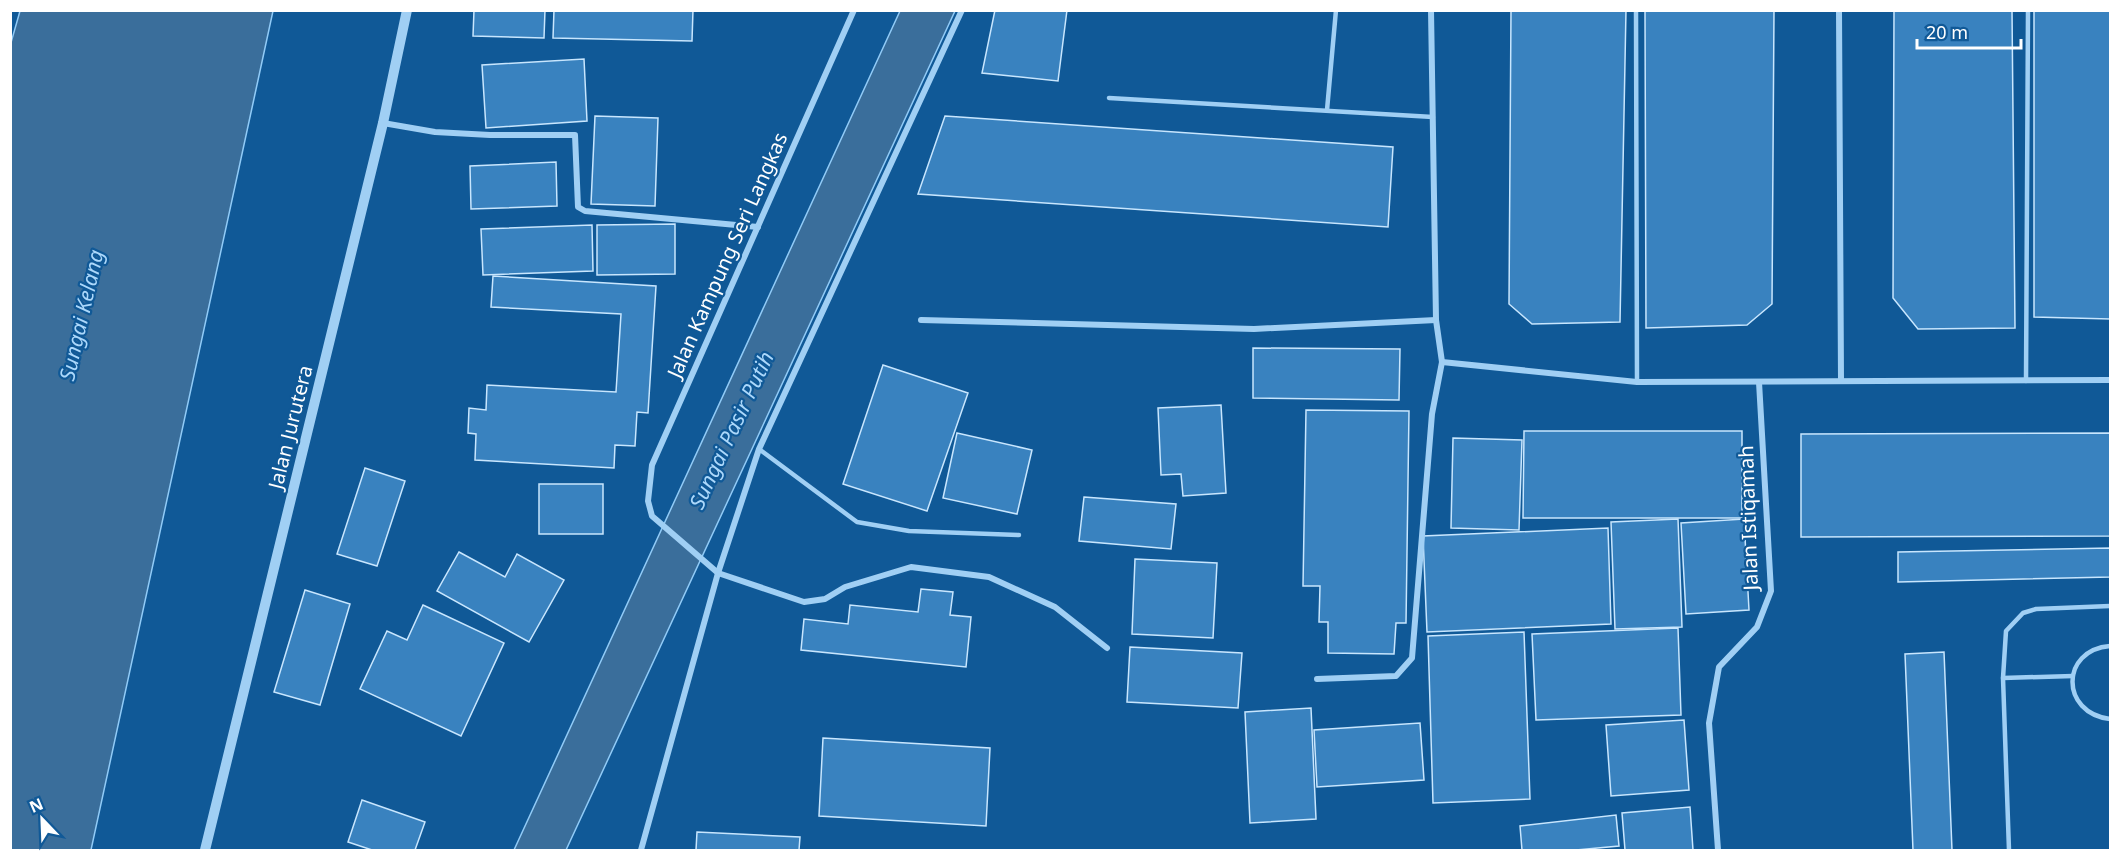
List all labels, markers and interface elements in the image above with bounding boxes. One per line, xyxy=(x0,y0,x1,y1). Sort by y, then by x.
scale bar xyxy=(1917,12,2020,50)
text: 20 m xyxy=(1926,20,1968,44)
street label: Jalan Kampung Seri Langkas xyxy=(660,128,793,384)
water label: Sungai Kelang xyxy=(52,247,110,383)
water label: Sungai Pasir Putih xyxy=(682,347,780,513)
street label: Jalan Jurutera xyxy=(261,362,318,494)
street label: Jalan Istiqamah xyxy=(1732,445,1764,593)
north arrow xyxy=(12,789,72,849)
text: N xyxy=(26,793,46,818)

